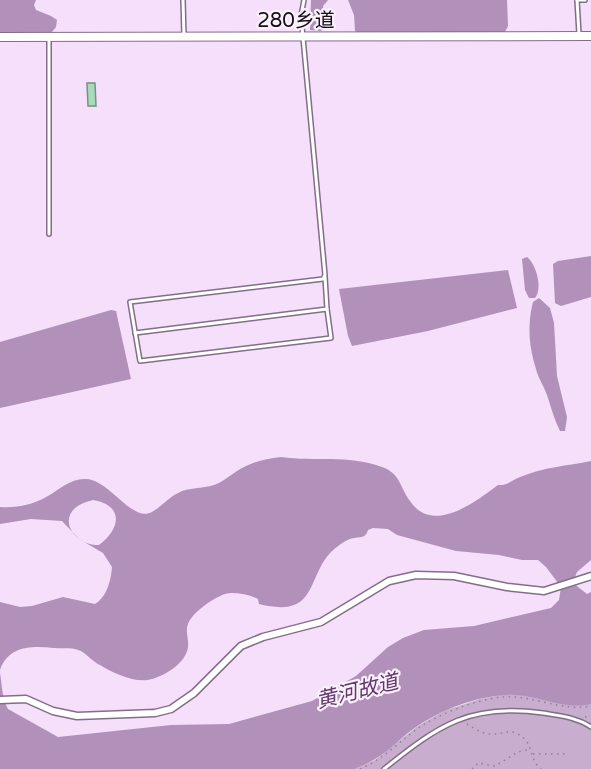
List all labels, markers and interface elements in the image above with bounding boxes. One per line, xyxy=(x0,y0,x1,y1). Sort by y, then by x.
street label: 280乡道 xyxy=(257,9,335,33)
water label: 黄河故道 xyxy=(313,668,404,714)

